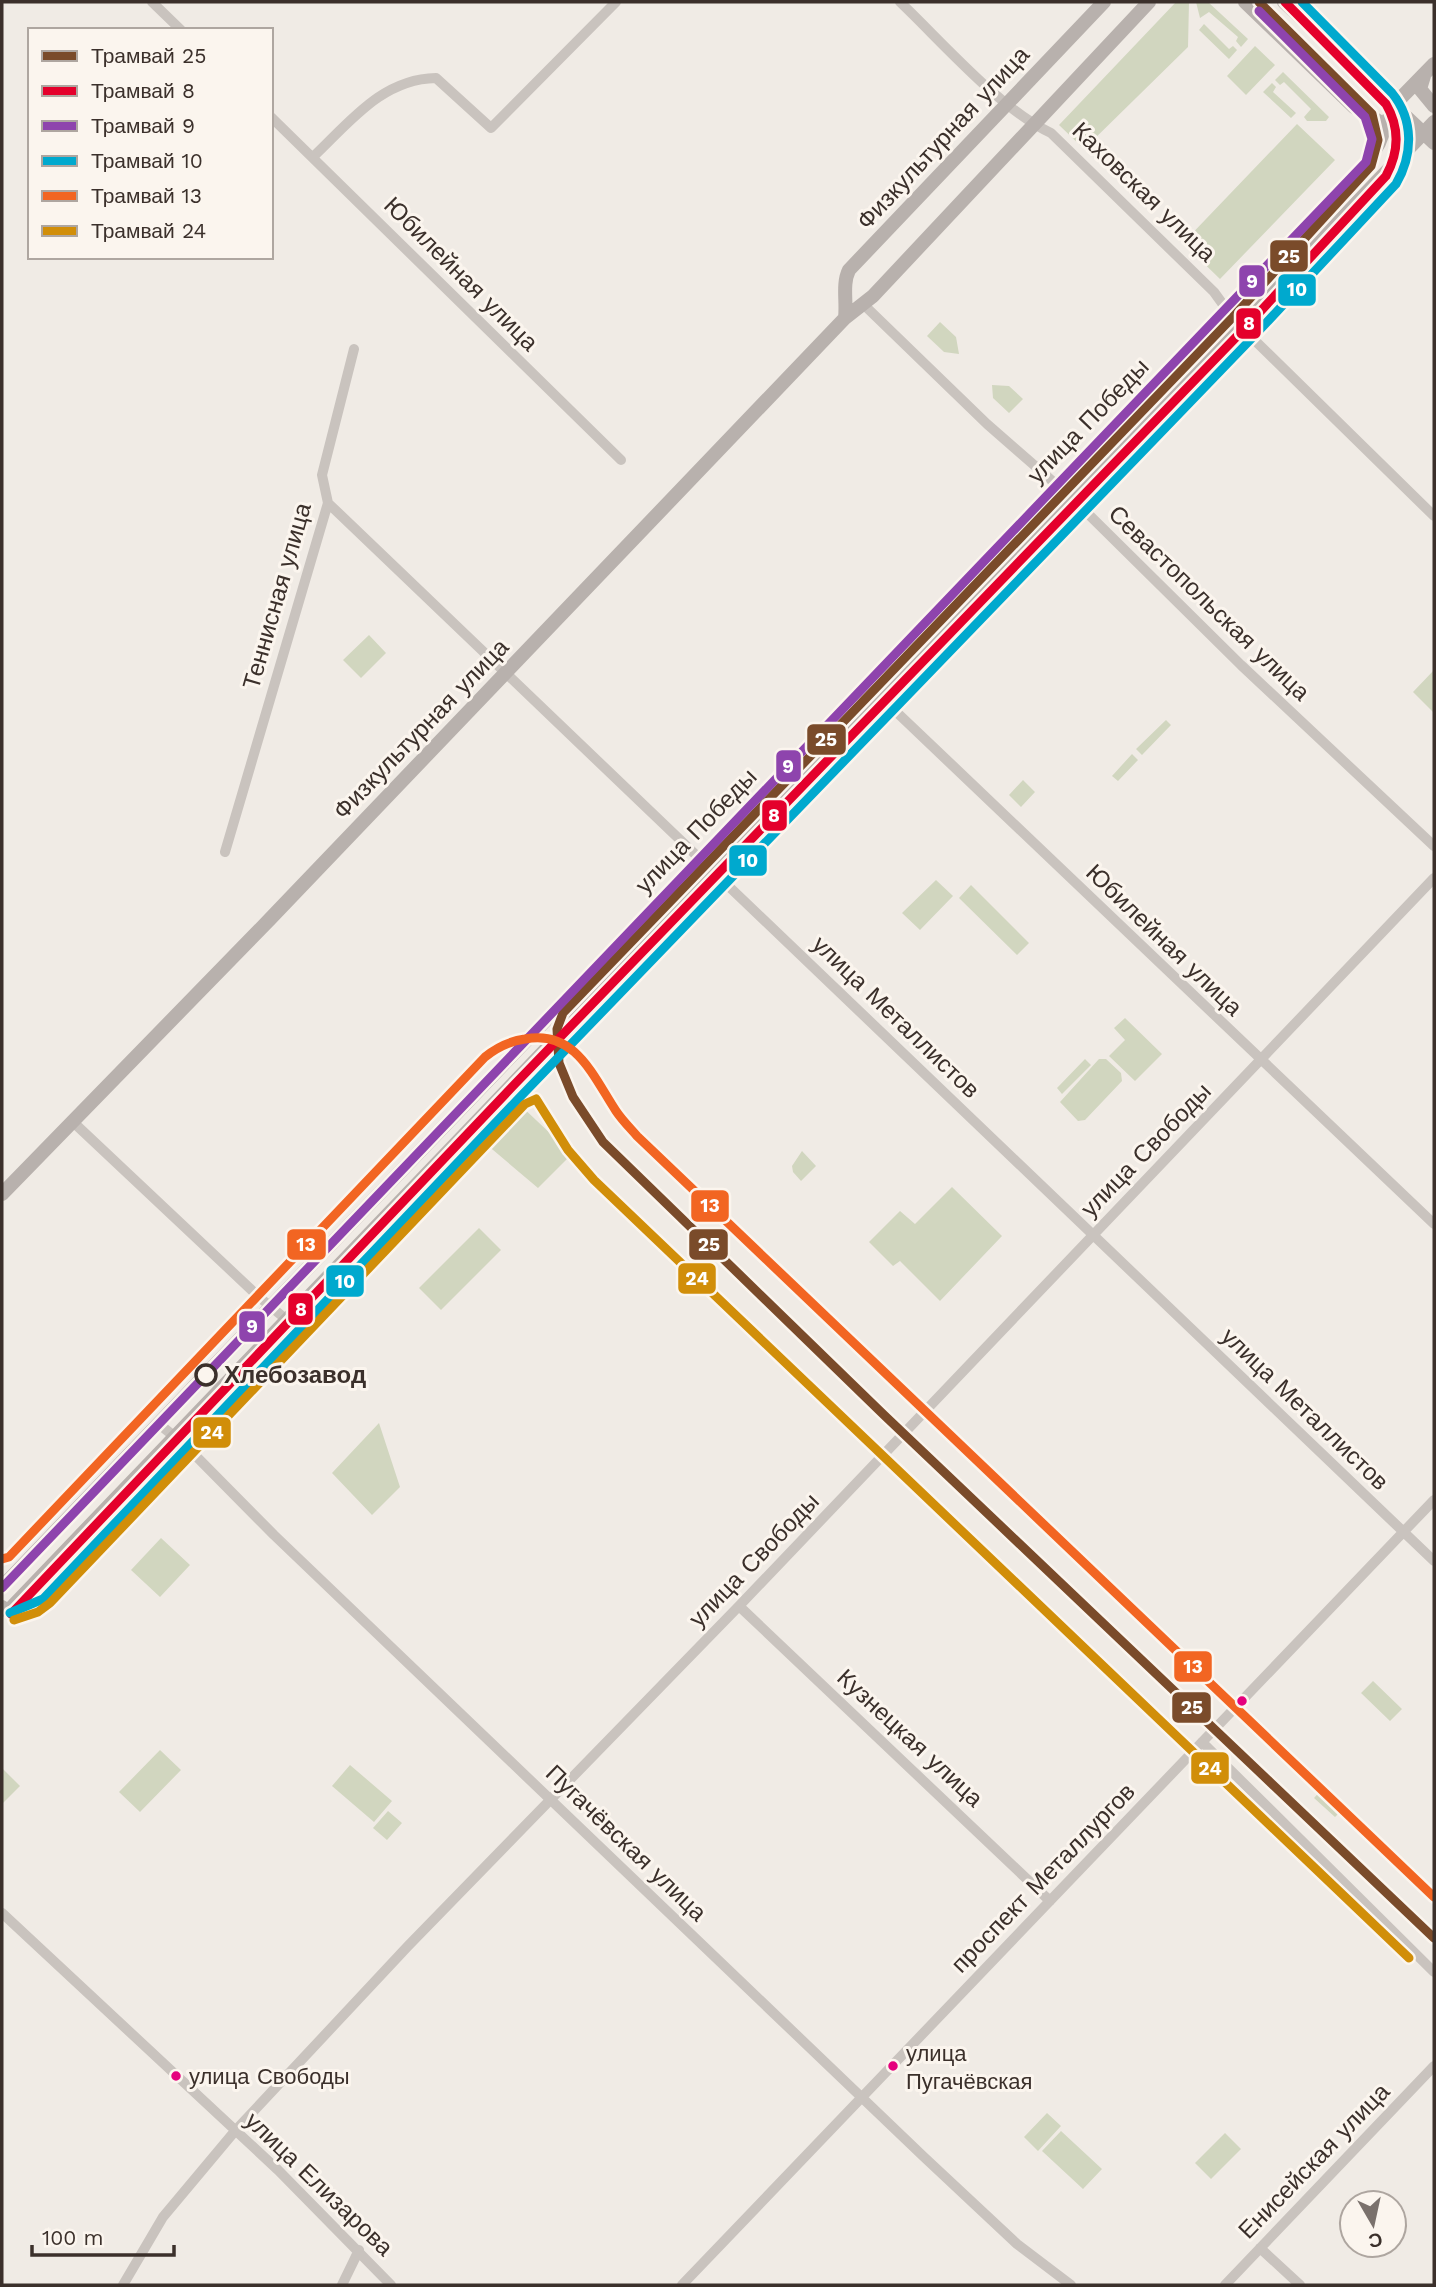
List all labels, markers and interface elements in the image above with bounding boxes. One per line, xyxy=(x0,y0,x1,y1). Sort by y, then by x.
legend xyxy=(28,28,273,259)
street label: Физкультурная улица xyxy=(851,40,1035,235)
text: Трамвай 25 xyxy=(91,43,206,68)
text: Трамвай 8 xyxy=(91,78,195,103)
text: Трамвай 9 xyxy=(91,113,195,138)
street label: Каховская улица xyxy=(1067,116,1222,268)
text: Трамвай 10 xyxy=(91,148,203,173)
text: Трамвай 13 xyxy=(91,183,202,208)
street label: Юбилейная улица xyxy=(378,191,544,357)
text: Трамвай 24 xyxy=(91,218,206,243)
line badge: 25 xyxy=(1269,239,1309,273)
text: 25 xyxy=(1278,245,1300,268)
line badge: 9 xyxy=(1238,264,1266,298)
text: 9 xyxy=(1246,270,1258,293)
line badge: 10 xyxy=(1277,273,1317,307)
text: 10 xyxy=(1287,278,1307,301)
line badge: 8 xyxy=(1235,307,1262,340)
text: 8 xyxy=(1243,312,1255,335)
street label: улица Победы xyxy=(1022,353,1154,489)
street label: Теннисная улица xyxy=(237,499,317,692)
street label: Севастопольская улица xyxy=(1103,500,1316,707)
street label: Физкультурная улица xyxy=(328,633,515,825)
line badge: 25 xyxy=(806,723,847,756)
text: 25 xyxy=(815,728,837,751)
line badge: 9 xyxy=(775,749,802,783)
text: 9 xyxy=(782,755,794,778)
street label: улица Победы xyxy=(630,763,762,899)
line badge: 8 xyxy=(761,799,788,832)
text: 8 xyxy=(768,804,780,827)
line badge: 10 xyxy=(728,844,768,877)
text: 10 xyxy=(738,849,758,872)
street label: Юбилейная улица xyxy=(1080,858,1248,1022)
street label: улица Металлистов xyxy=(807,930,985,1104)
street label: улица Свободы xyxy=(1075,1077,1217,1223)
line badge: 13 xyxy=(690,1189,730,1223)
text: 13 xyxy=(700,1194,720,1217)
line badge: 13 xyxy=(286,1228,327,1261)
line badge: 25 xyxy=(688,1228,729,1261)
text: 13 xyxy=(296,1233,316,1256)
text: 25 xyxy=(698,1233,720,1256)
line badge: 24 xyxy=(677,1262,717,1295)
line badge: 10 xyxy=(325,1264,365,1298)
text: 24 xyxy=(685,1267,709,1290)
text: 10 xyxy=(335,1270,355,1293)
line badge: 8 xyxy=(287,1292,314,1326)
text: 8 xyxy=(295,1298,307,1321)
line badge: 9 xyxy=(238,1310,266,1343)
text: 9 xyxy=(246,1315,258,1338)
street label: улица Металлистов xyxy=(1216,1322,1394,1496)
place label: Хлебозавод xyxy=(224,1361,366,1389)
marker: Хлебозавод xyxy=(195,1364,217,1386)
line badge: 24 xyxy=(192,1416,232,1449)
text: 24 xyxy=(200,1421,224,1444)
street label: улица Свободы xyxy=(683,1487,825,1633)
line badge: 13 xyxy=(1173,1650,1213,1683)
text: 13 xyxy=(1183,1655,1203,1678)
street label: Кузнецкая улица xyxy=(831,1663,989,1813)
line badge: 25 xyxy=(1171,1691,1212,1724)
unlabelled marker xyxy=(1235,1694,1249,1708)
text: 25 xyxy=(1181,1696,1203,1719)
line badge: 24 xyxy=(1190,1751,1230,1785)
text: 24 xyxy=(1198,1757,1222,1780)
street label: Пугачёвская улица xyxy=(540,1759,712,1927)
street label: проспект Металлургов xyxy=(945,1778,1141,1978)
place label: улица Пугачёвская xyxy=(906,2041,1033,2094)
marker: улица Пугачёвская xyxy=(886,2059,900,2073)
place label: улица Свободы xyxy=(189,2064,350,2089)
marker: улица Свободы xyxy=(169,2069,183,2083)
street label: Енисейская улица xyxy=(1233,2077,1396,2244)
street label: улица Елизарова xyxy=(239,2106,399,2262)
north arrow xyxy=(1338,2189,1408,2259)
scale bar xyxy=(32,2214,173,2258)
text: 100 m xyxy=(42,2225,104,2250)
text: С xyxy=(1367,2228,1384,2253)

